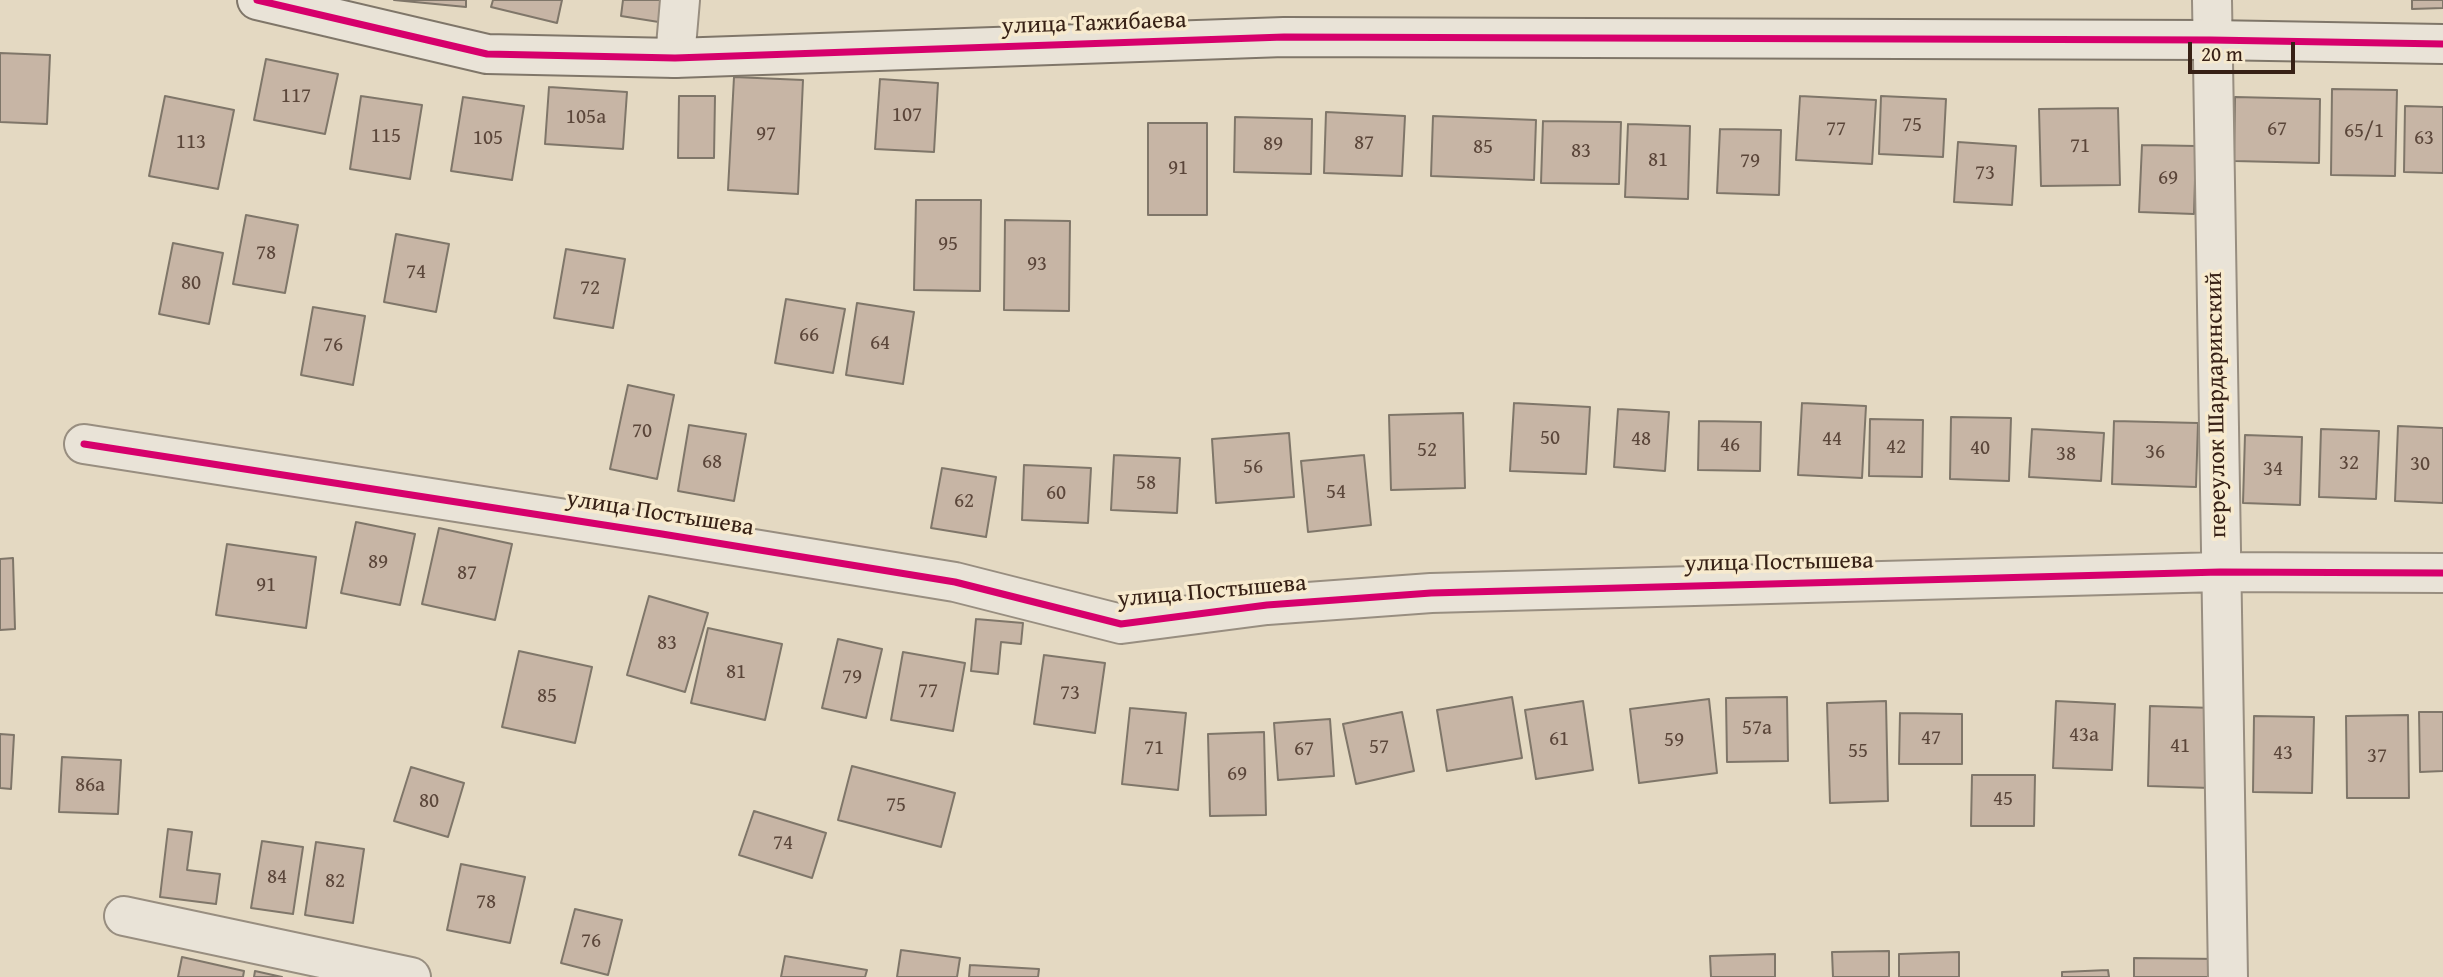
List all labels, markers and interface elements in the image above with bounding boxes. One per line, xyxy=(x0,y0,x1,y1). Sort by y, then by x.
street label: улица Тажибаева xyxy=(1001,6,1187,42)
scale bar xyxy=(2191,28,2298,72)
text: 20 m xyxy=(2201,38,2243,69)
house number: 117 xyxy=(281,84,311,110)
house number: 107 xyxy=(892,103,922,129)
house number: 105а xyxy=(566,105,606,131)
house number: 75 xyxy=(1902,113,1922,139)
house number: 77 xyxy=(1826,117,1846,143)
house number: 67 xyxy=(2267,117,2287,143)
house number: 65/1 xyxy=(2344,119,2384,145)
house number: 97 xyxy=(756,122,776,148)
house number: 115 xyxy=(371,124,401,150)
house number: 105 xyxy=(473,126,503,152)
house number: 63 xyxy=(2414,126,2434,152)
house number: 113 xyxy=(176,130,206,156)
house number: 87 xyxy=(1354,131,1374,157)
house number: 89 xyxy=(1263,132,1283,158)
house number: 71 xyxy=(2070,134,2090,160)
house number: 85 xyxy=(1473,135,1493,161)
house number: 83 xyxy=(1571,139,1591,165)
house number: 81 xyxy=(1648,148,1668,174)
house number: 79 xyxy=(1740,149,1760,175)
house number: 91 xyxy=(1168,156,1188,182)
house number: 73 xyxy=(1975,161,1995,187)
house number: 69 xyxy=(2158,166,2178,192)
house number: 95 xyxy=(938,232,958,258)
house number: 78 xyxy=(256,241,276,267)
house number: 93 xyxy=(1027,252,1047,278)
house number: 74 xyxy=(406,260,426,286)
house number: 80 xyxy=(181,271,201,297)
street label: переулок Шардаринский xyxy=(2200,272,2234,538)
house number: 72 xyxy=(580,276,600,302)
house number: 66 xyxy=(799,323,819,349)
house number: 64 xyxy=(870,331,890,357)
house number: 76 xyxy=(323,333,343,359)
house number: 70 xyxy=(632,419,652,445)
house number: 50 xyxy=(1540,426,1560,452)
house number: 48 xyxy=(1631,427,1651,453)
house number: 44 xyxy=(1822,427,1842,453)
house number: 46 xyxy=(1720,433,1740,459)
house number: 42 xyxy=(1886,435,1906,461)
house number: 40 xyxy=(1970,436,1990,462)
house number: 52 xyxy=(1417,438,1437,464)
house number: 36 xyxy=(2145,440,2165,466)
house number: 38 xyxy=(2056,442,2076,468)
house number: 68 xyxy=(702,450,722,476)
house number: 32 xyxy=(2339,451,2359,477)
house number: 30 xyxy=(2410,452,2430,478)
house number: 56 xyxy=(1243,455,1263,481)
house number: 34 xyxy=(2263,457,2283,483)
house number: 58 xyxy=(1136,471,1156,497)
house number: 54 xyxy=(1326,480,1346,506)
house number: 60 xyxy=(1046,481,1066,507)
street label: улица Постышева xyxy=(564,485,756,543)
house number: 62 xyxy=(954,489,974,515)
street label: улица Постышева xyxy=(1684,547,1874,579)
house number: 89 xyxy=(368,550,388,576)
house number: 87 xyxy=(457,561,477,587)
street label: улица Постышева xyxy=(1116,569,1308,615)
house number: 91 xyxy=(256,573,276,599)
house number: 83 xyxy=(657,631,677,657)
house number: 81 xyxy=(726,660,746,686)
house number: 79 xyxy=(842,665,862,691)
house number: 77 xyxy=(918,679,938,705)
house number: 73 xyxy=(1060,681,1080,707)
house number: 85 xyxy=(537,684,557,710)
house number: 57а xyxy=(1742,716,1772,742)
house number: 43а xyxy=(2069,723,2099,749)
house number: 47 xyxy=(1921,726,1941,752)
house number: 61 xyxy=(1549,727,1569,753)
house number: 59 xyxy=(1664,728,1684,754)
house number: 41 xyxy=(2170,734,2190,760)
house number: 57 xyxy=(1369,735,1389,761)
house number: 71 xyxy=(1144,736,1164,762)
house number: 67 xyxy=(1294,737,1314,763)
house number: 55 xyxy=(1848,739,1868,765)
house number: 43 xyxy=(2273,741,2293,767)
house number: 37 xyxy=(2367,744,2387,770)
house number: 69 xyxy=(1227,762,1247,788)
house number: 86а xyxy=(75,773,105,799)
house number: 45 xyxy=(1993,787,2013,813)
house number: 80 xyxy=(419,789,439,815)
house number: 75 xyxy=(886,793,906,819)
house number: 74 xyxy=(773,831,793,857)
house number: 84 xyxy=(267,865,287,891)
house number: 82 xyxy=(325,869,345,895)
house number: 78 xyxy=(476,890,496,916)
house number: 76 xyxy=(581,929,601,955)

